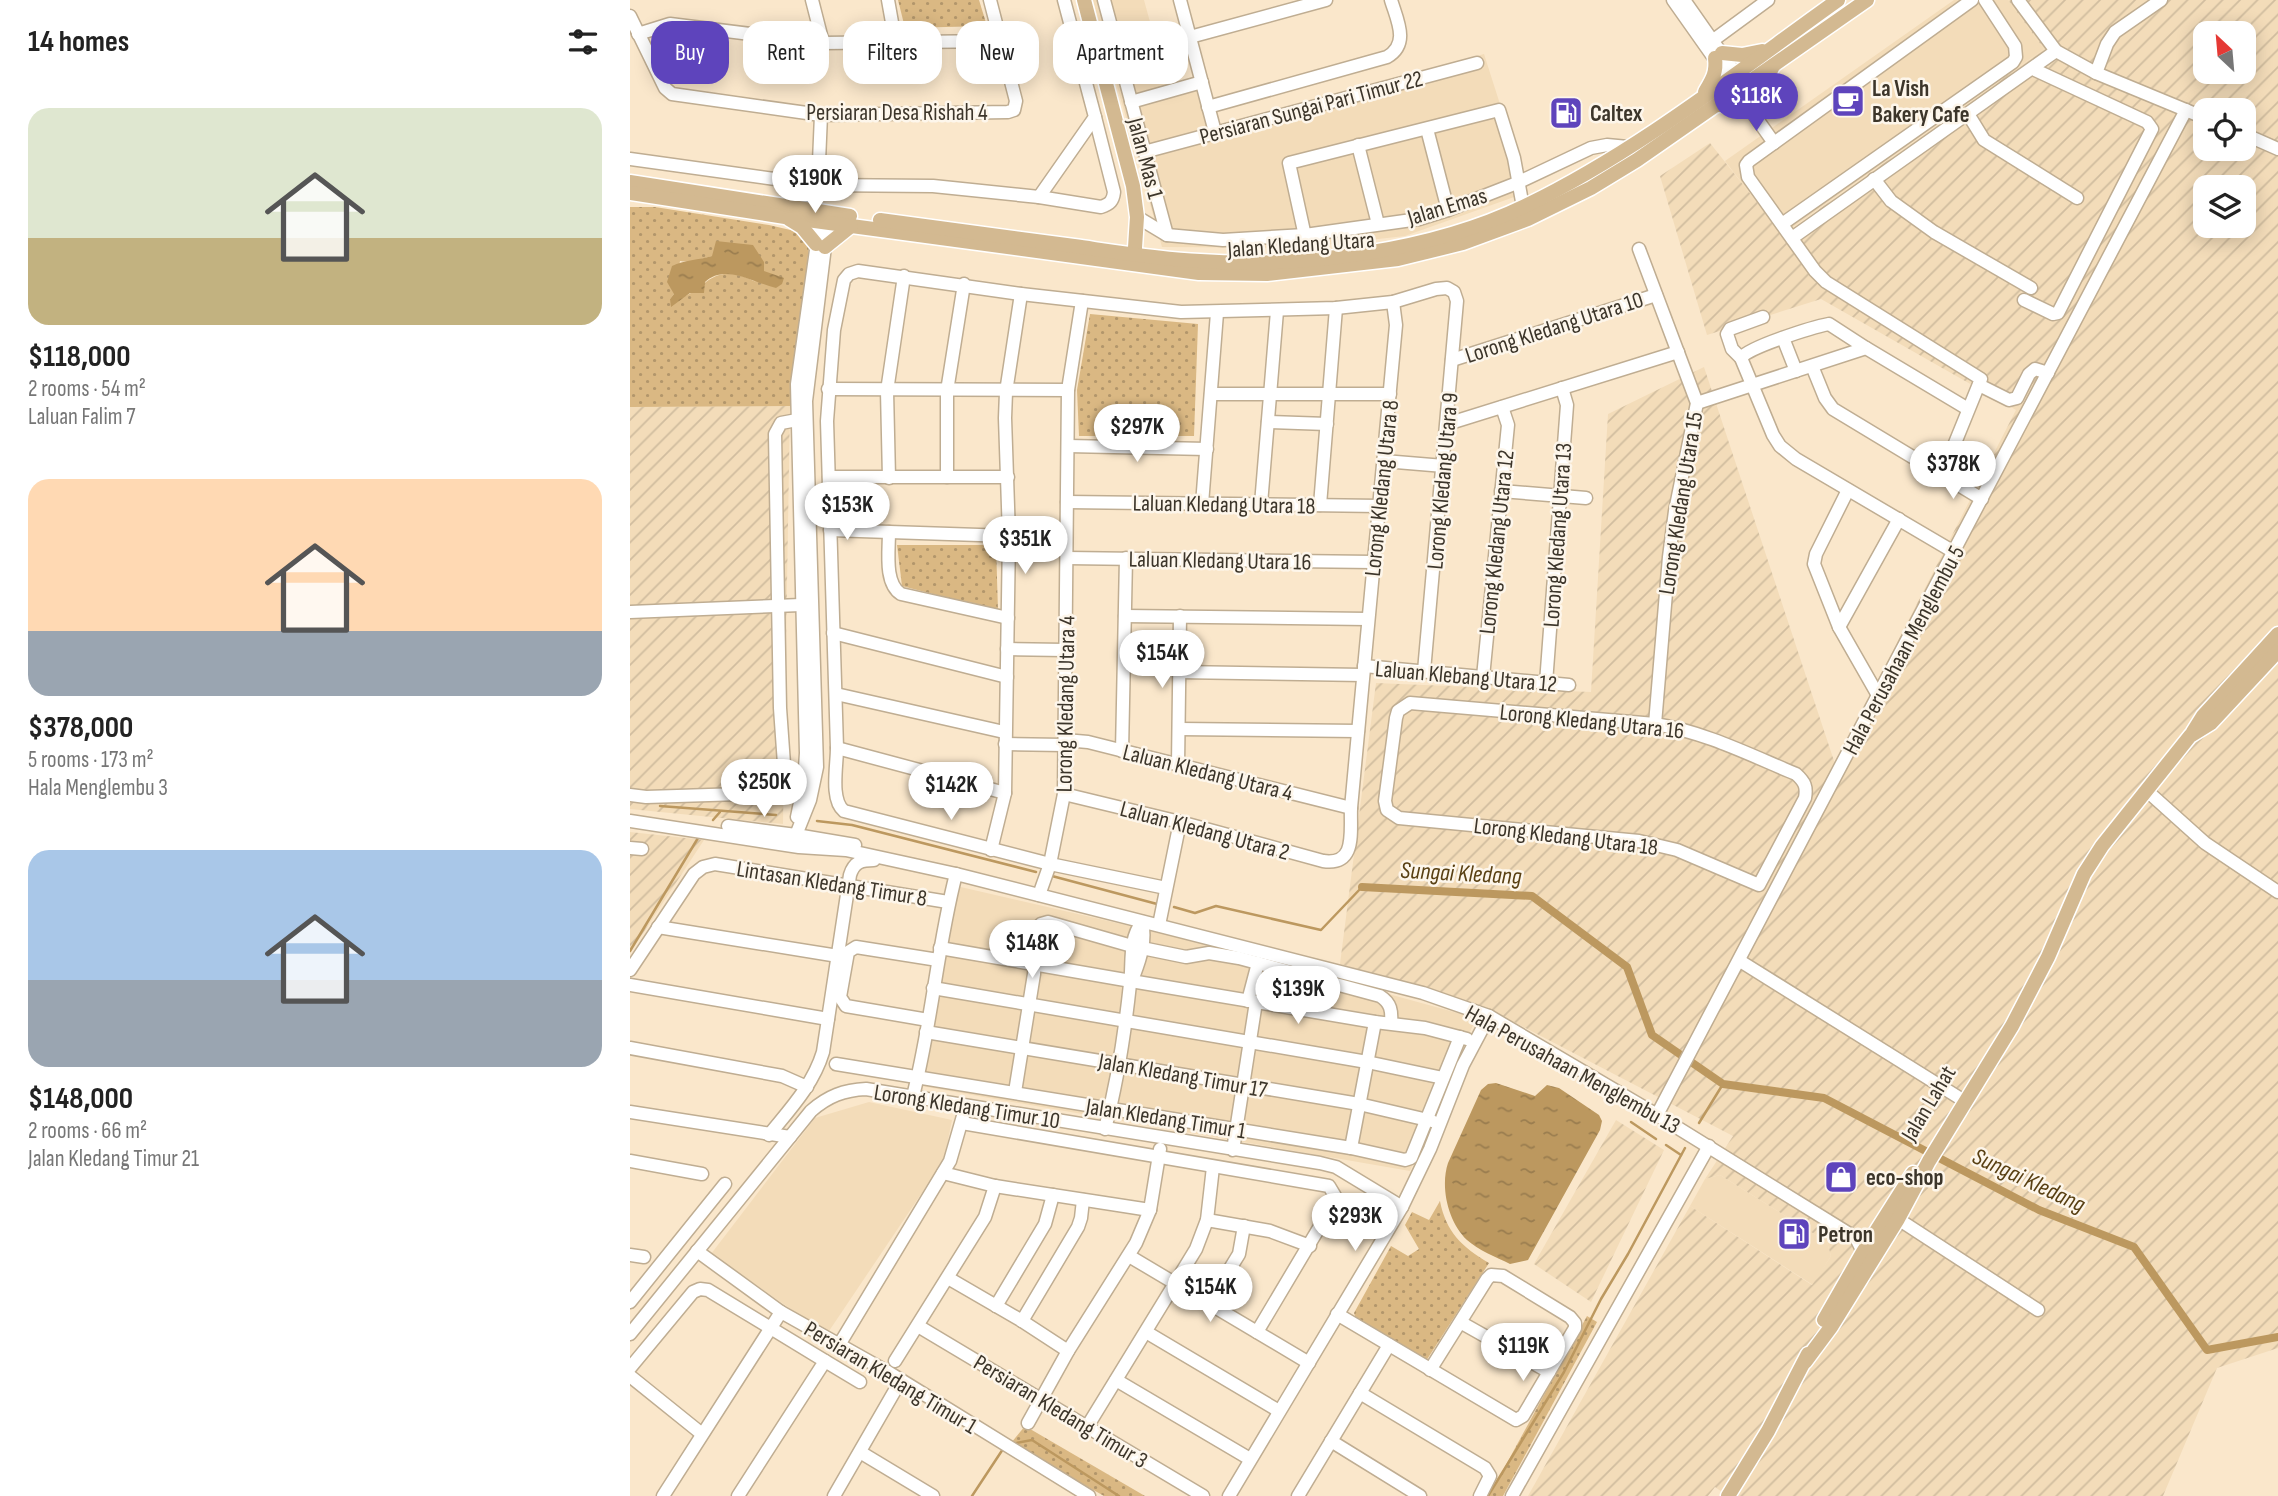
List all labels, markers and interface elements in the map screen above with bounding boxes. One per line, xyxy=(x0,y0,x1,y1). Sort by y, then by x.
chip: Buy xyxy=(651,21,729,84)
chip: Rent xyxy=(743,21,829,84)
chip: Filters xyxy=(843,21,942,84)
chip: New xyxy=(956,21,1039,84)
chip: Apartment xyxy=(1053,21,1188,84)
north arrow xyxy=(2193,21,2256,84)
map controls xyxy=(2193,21,2256,238)
icon: filters xyxy=(564,23,602,61)
text: 14 homes xyxy=(28,24,129,60)
street label: Persiaran Sungai Pari Timur 22 xyxy=(1196,65,1426,151)
pin: $118K xyxy=(1707,74,1805,133)
place label: La Vish Bakery Cafe xyxy=(1872,75,1970,129)
text: $118K xyxy=(1730,82,1782,110)
cafe icon: La Vish Bakery Cafe xyxy=(1829,82,1867,120)
fuel station icon: Caltex xyxy=(1547,94,1585,132)
button: locate xyxy=(2193,98,2256,161)
street label: Persiaran Desa Rishah 4 xyxy=(806,99,988,127)
place label: Caltex xyxy=(1590,100,1643,128)
street label: Jalan Mas 1 xyxy=(1121,114,1169,202)
icon: home xyxy=(252,154,378,280)
pin: $190K xyxy=(766,156,864,215)
text: $190K xyxy=(788,164,842,192)
button: layers xyxy=(2193,175,2256,238)
street label: Jalan Emas xyxy=(1403,182,1490,233)
street label: Jalan Kledang Utara xyxy=(1226,226,1376,264)
street label: Lorong Kledang Utara 10 xyxy=(1462,286,1647,370)
text: $118,000 xyxy=(28,339,131,375)
text: 2 rooms · 54 m² xyxy=(28,375,146,403)
street label: Lorong Kledang Utara 9 xyxy=(1421,391,1465,571)
street label: Lorong Kledang Utara 8 xyxy=(1359,398,1405,578)
text: Laluan Falim 7 xyxy=(28,403,135,431)
pin: $297K xyxy=(1088,405,1186,464)
street label: Lorong Kledang Utara 15 xyxy=(1653,410,1709,596)
text: $297K xyxy=(1110,413,1164,441)
street label: Lorong Kledang Utara 13 xyxy=(1538,442,1578,628)
pin: $378K xyxy=(1904,442,2002,501)
street label: Lorong Kledang Utara 12 xyxy=(1473,449,1521,636)
text: $378K xyxy=(1926,450,1980,478)
pin: $153K xyxy=(798,482,896,542)
street label: Laluan Kledang Utara 18 xyxy=(1132,489,1316,521)
text: $153K xyxy=(821,491,873,519)
pin: $351K xyxy=(976,516,1074,576)
icon: home xyxy=(252,525,378,651)
text: $351K xyxy=(999,525,1051,553)
street label: Hala Perusahaan Menglembu 5 xyxy=(1837,541,1971,760)
street label: Laluan Kledang Utara 16 xyxy=(1128,545,1312,577)
street label: Lorong Kledang Utara 4 xyxy=(1050,615,1082,793)
pin: $154K xyxy=(1113,630,1211,690)
text: $154K xyxy=(1136,639,1189,667)
street label: Laluan Klebang Utara 12 xyxy=(1374,655,1558,699)
street label: Lorong Kledang Utara 16 xyxy=(1498,698,1686,746)
text: $378,000 xyxy=(28,710,133,746)
street label: Laluan Kledang Utara 4 xyxy=(1120,738,1296,808)
text: 5 rooms · 173 m² xyxy=(28,746,154,774)
pin: $250K xyxy=(715,760,813,819)
pin: $142K xyxy=(902,762,1000,822)
text: $250K xyxy=(737,768,791,796)
text: $142K xyxy=(924,771,978,799)
text: Hala Menglembu 3 xyxy=(28,774,168,802)
street label: Laluan Kledang Utara 2 xyxy=(1117,795,1292,867)
street label: Lorong Kledang Utara 18 xyxy=(1472,812,1660,862)
street label: Lintasan Kledang Timur 8 xyxy=(735,855,929,913)
water label: Sungai Kledang xyxy=(1400,856,1523,891)
icon: home xyxy=(252,896,378,1022)
pin: $148K xyxy=(983,920,1081,980)
text: $148K xyxy=(1005,929,1059,957)
pin: $139K xyxy=(1249,967,1347,1026)
text: $139K xyxy=(1271,975,1325,1003)
street label: Hala Perusahaan Menglembu 13 xyxy=(1460,999,1685,1141)
street label: Jalan Kledang Timur 17 xyxy=(1095,1047,1269,1105)
street label: Jalan Lahat xyxy=(1895,1061,1962,1147)
street label: Lorong Kledang Timur 10 xyxy=(872,1078,1062,1136)
text: $148,000 xyxy=(28,1081,133,1117)
street label: Jalan Kledang Timur 1 xyxy=(1083,1092,1248,1145)
text: 2 rooms · 66 m² xyxy=(28,1117,147,1145)
water label: Sungai Kledang xyxy=(1968,1142,2090,1219)
text: Jalan Kledang Timur 21 xyxy=(28,1145,199,1173)
shop icon: eco-shop xyxy=(1822,1158,1860,1196)
place label: eco-shop xyxy=(1866,1164,1944,1192)
pin: $293K xyxy=(1306,1194,1404,1253)
text: $293K xyxy=(1328,1202,1382,1230)
fuel station icon: Petron xyxy=(1775,1215,1813,1253)
place label: Petron xyxy=(1818,1221,1873,1249)
pin: $154K xyxy=(1161,1264,1259,1324)
text: $154K xyxy=(1184,1273,1237,1301)
street label: Persiaran Kledang Timur 1 xyxy=(799,1315,982,1440)
pin: $119K xyxy=(1474,1324,1572,1383)
text: $119K xyxy=(1497,1332,1549,1360)
street label: Persiaran Kledang Timur 3 xyxy=(968,1349,1153,1475)

